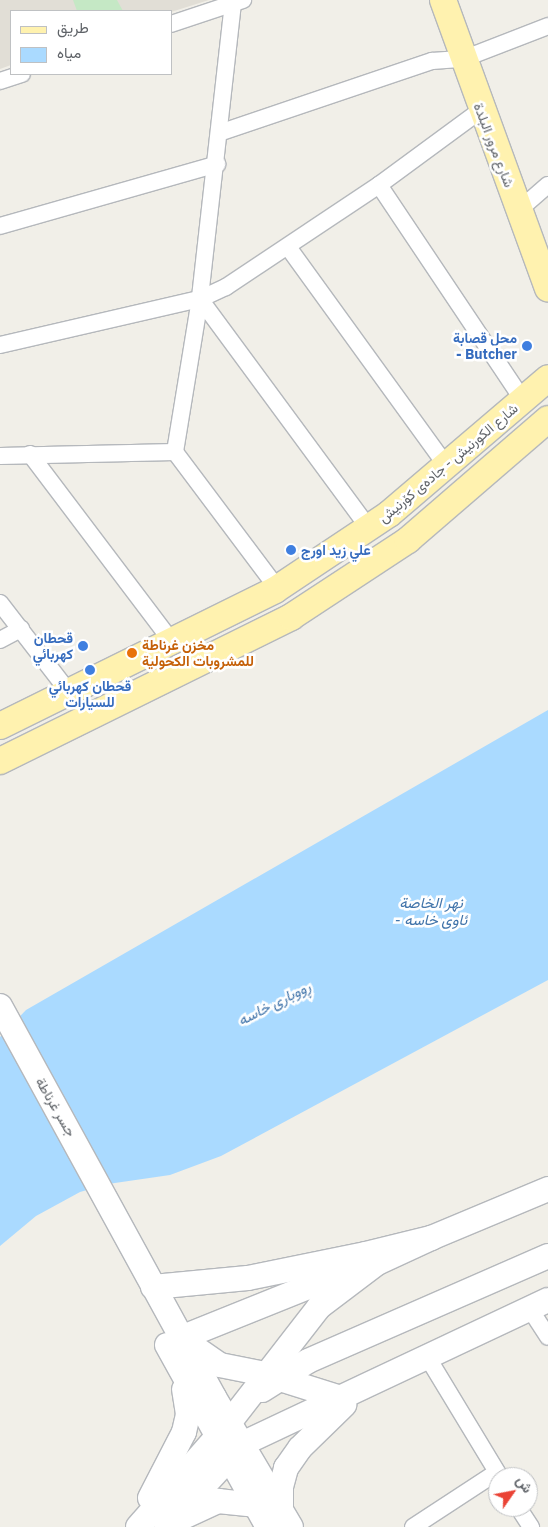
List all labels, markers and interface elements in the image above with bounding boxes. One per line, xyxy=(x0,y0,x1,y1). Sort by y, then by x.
legend xyxy=(10,10,172,75)
text: طريق xyxy=(57,18,89,37)
text: مياه xyxy=(57,43,81,62)
street label: شارع مرور البلدة xyxy=(470,100,518,190)
place label: محل قصابة - Butcher xyxy=(453,330,517,362)
marker: محل قصابة - Butcher xyxy=(521,340,533,352)
street label: شارع الكورنيش - جادەی کۆرنیش xyxy=(375,400,521,526)
place label: علي زيد اورج xyxy=(301,542,371,558)
marker: علي زيد اورج xyxy=(285,544,297,556)
place label: قحطان كهربائي xyxy=(33,630,73,662)
place label: مخزن غرناطة للمشروبات الكحولية xyxy=(142,637,254,670)
marker: قحطان كهربائي xyxy=(77,640,89,652)
marker: مخزن غرناطة للمشروبات الكحولية xyxy=(126,647,138,659)
marker: قحطان كهربائي للسيارات xyxy=(84,664,96,676)
place label: قحطان كهربائي للسيارات xyxy=(49,678,131,710)
water label: نهر الخاصة - ئاوی خاسە xyxy=(395,893,467,928)
water label: ڕووباری خاسە xyxy=(235,977,313,1029)
street label: جسر غرناطة xyxy=(32,1074,80,1140)
north arrow xyxy=(488,1467,538,1517)
text: ش xyxy=(513,1472,537,1496)

